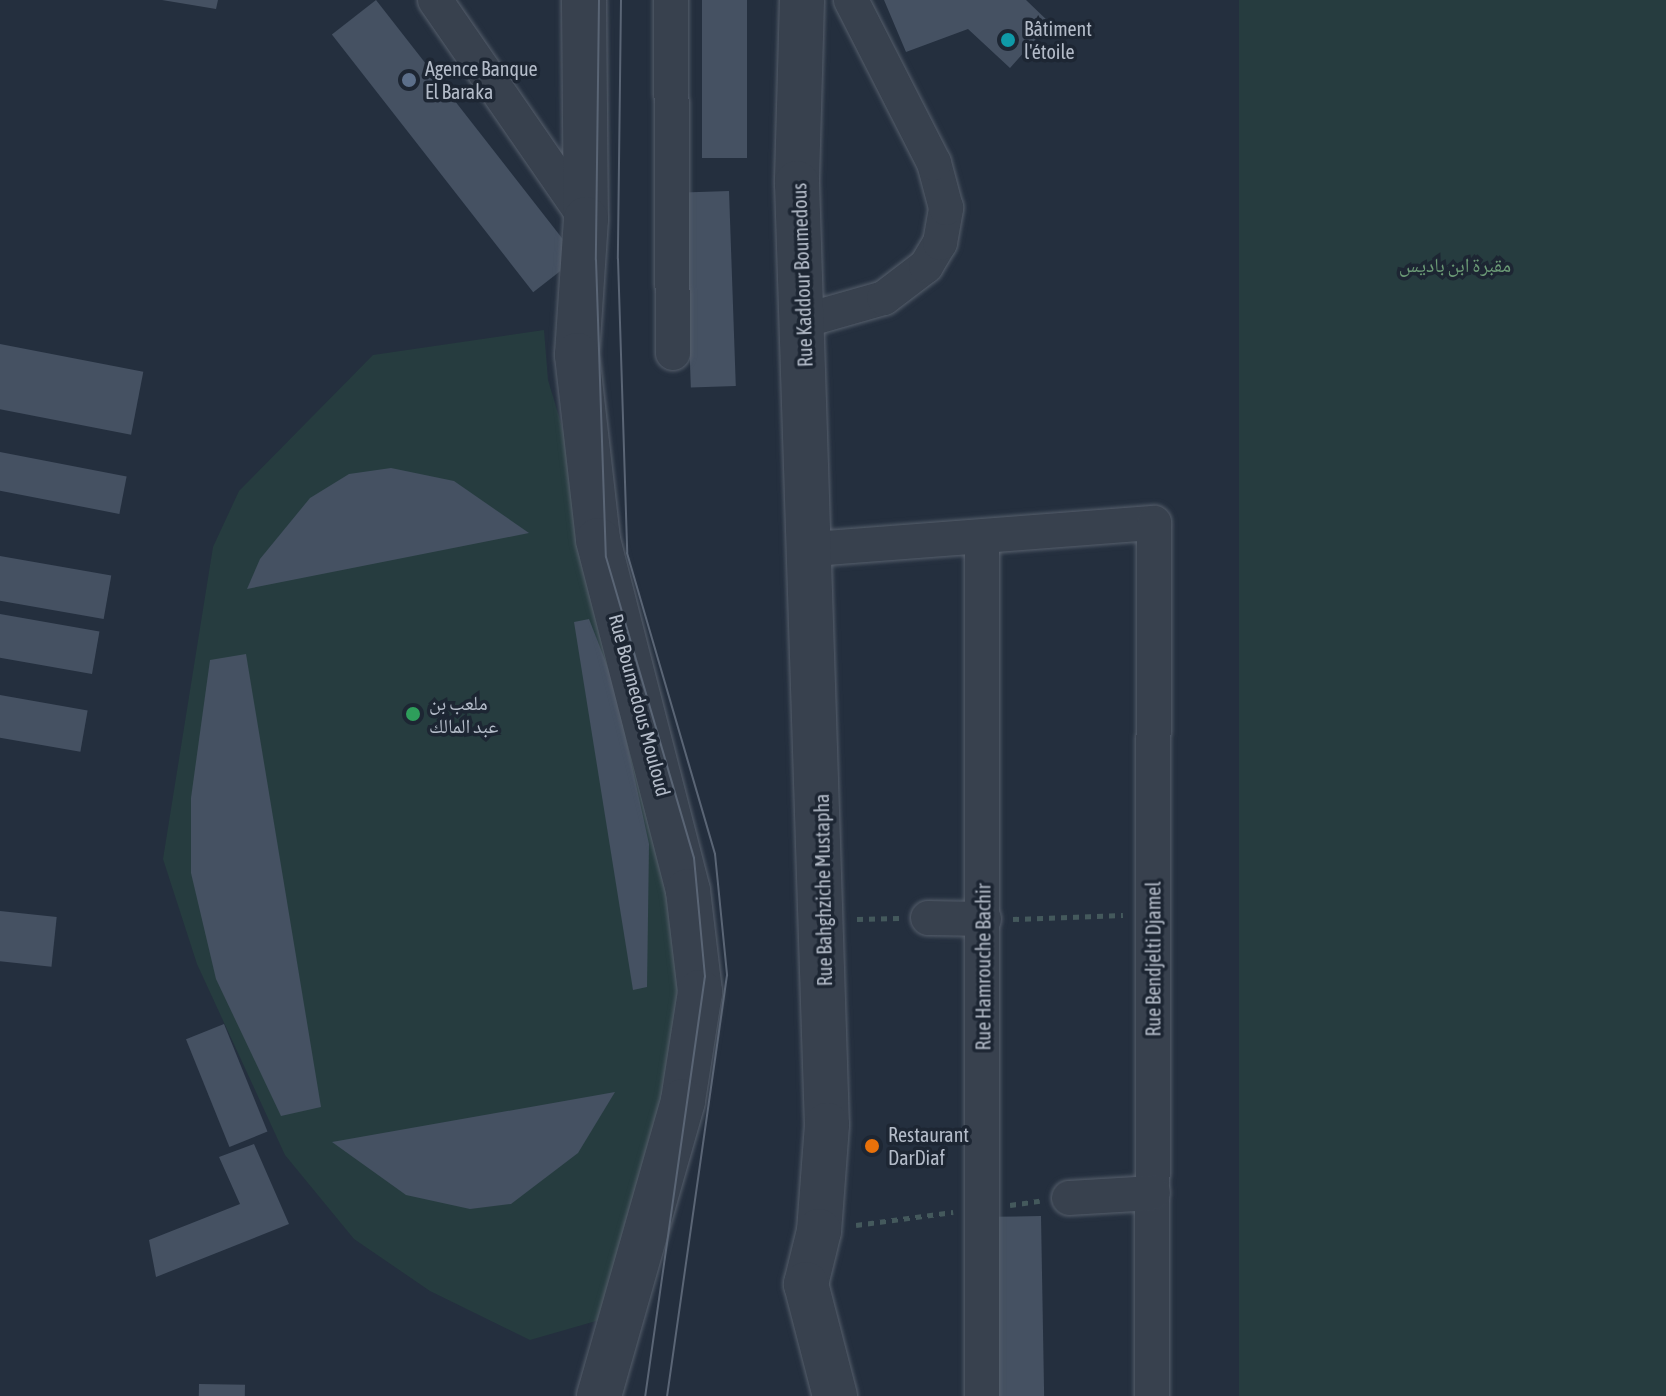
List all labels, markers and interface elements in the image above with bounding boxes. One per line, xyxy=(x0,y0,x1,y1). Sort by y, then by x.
place label: Bâtiment l'étoile xyxy=(1024,16,1092,63)
marker: Bâtiment l'étoile xyxy=(999,31,1017,49)
place label: Agence Banque El Baraka xyxy=(425,56,538,103)
marker: Agence Banque El Baraka xyxy=(400,71,418,89)
street label: Rue Kaddour Boumedous xyxy=(787,182,817,368)
park label: مقبرة ابن باديس xyxy=(1399,252,1511,276)
street label: Rue Boumedous Mouloud xyxy=(604,611,676,799)
place label: ملعب بن عبد المالك xyxy=(429,690,498,737)
marker: ملعب بن عبد المالك xyxy=(404,705,422,723)
street label: Rue Bahghziche Mustapha xyxy=(809,793,837,987)
street label: Rue Bendjelti Djamel xyxy=(1141,881,1165,1037)
street label: Rue Hamrouche Bachir xyxy=(971,883,995,1051)
place label: Restaurant DarDiaf xyxy=(888,1122,969,1169)
marker: Restaurant DarDiaf xyxy=(863,1137,881,1155)

